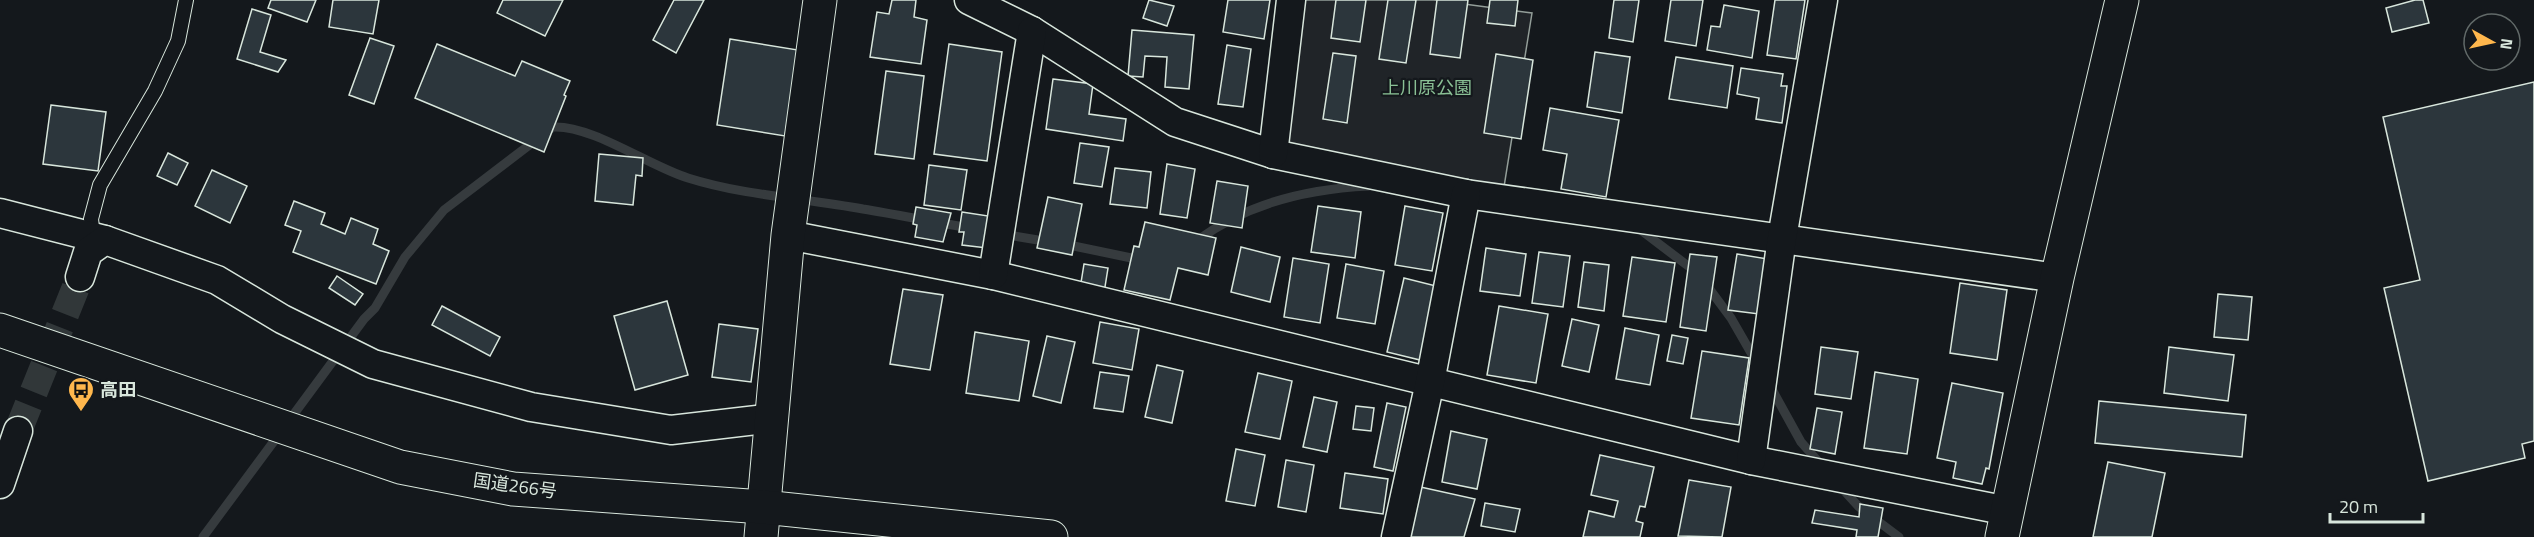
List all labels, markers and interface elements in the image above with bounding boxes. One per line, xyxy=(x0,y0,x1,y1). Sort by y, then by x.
north arrow xyxy=(2462,12,2522,72)
text: N xyxy=(2494,37,2520,51)
park label: 上川原公園 xyxy=(1382,74,1472,101)
bus stop icon: 高田 xyxy=(66,375,96,413)
place label: 高田 xyxy=(100,376,136,403)
street label: 国道266号 xyxy=(471,466,559,505)
scale bar xyxy=(2330,486,2423,524)
text: 20 m xyxy=(2339,493,2378,520)

